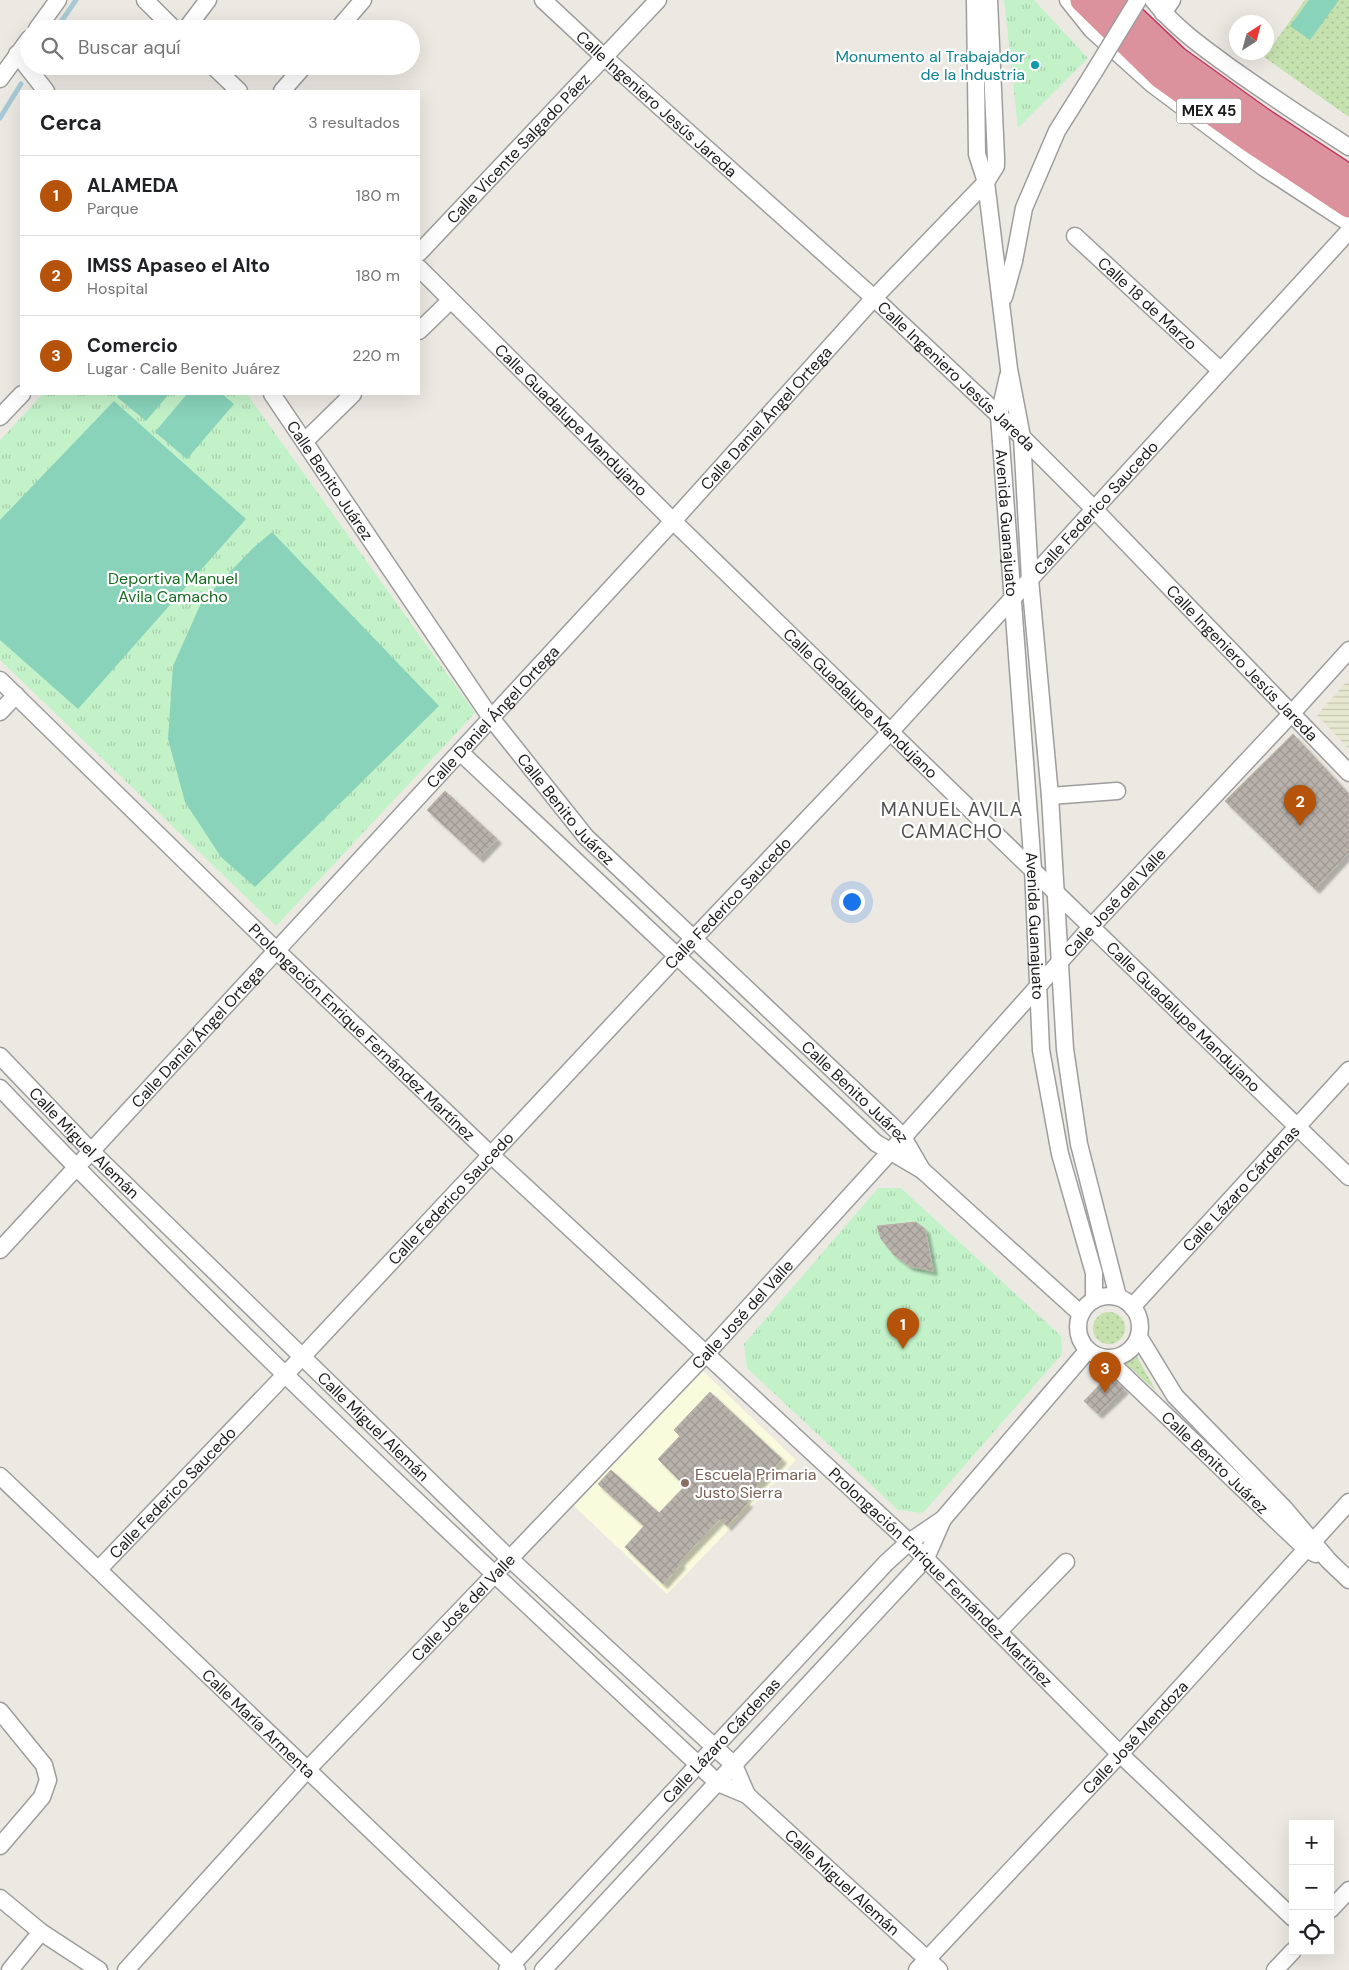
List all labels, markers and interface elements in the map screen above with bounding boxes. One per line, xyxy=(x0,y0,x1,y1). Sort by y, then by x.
north arrow xyxy=(1229,15,1274,60)
search box xyxy=(20,20,420,75)
street label: Calle Ingeniero Jesús Jareda xyxy=(572,26,742,182)
icon: search xyxy=(38,34,66,62)
text: Buscar aquí xyxy=(78,35,181,60)
place label: Monumento al Trabajador de la Industria xyxy=(835,46,1025,85)
marker: Monumento al Trabajador de la Industria xyxy=(1029,59,1041,71)
street label: Calle Vicente Salgado Páez xyxy=(442,69,594,228)
road number: MEX 45 xyxy=(1176,98,1242,124)
text: Cerca xyxy=(40,109,102,137)
text: 3 resultados xyxy=(308,112,400,133)
text: ALAMEDA xyxy=(87,173,179,198)
text: 1 xyxy=(53,185,59,206)
text: 180 m xyxy=(356,185,400,206)
text: Parque xyxy=(87,198,139,219)
street label: Calle 18 de Marzo xyxy=(1094,252,1202,354)
text: IMSS Apaseo el Alto xyxy=(87,253,270,278)
text: 2 xyxy=(51,265,61,286)
text: 180 m xyxy=(356,265,400,286)
text: Hospital xyxy=(87,278,148,299)
street label: Calle Ingeniero Jesús Jareda xyxy=(873,296,1040,455)
text: Comercio xyxy=(87,333,178,358)
street label: Calle Guadalupe Mandujano xyxy=(490,339,652,500)
street label: Calle Daniel Ángel Ortega xyxy=(696,341,836,494)
text: 3 xyxy=(51,345,61,366)
text: 220 m xyxy=(352,345,400,366)
text: Lugar · Calle Benito Juárez xyxy=(87,358,280,379)
street label: Calle Benito Juárez xyxy=(282,416,378,544)
street label: Calle Federico Saucedo xyxy=(1029,436,1162,579)
street label: Avenida Guanajuato xyxy=(991,448,1023,597)
park label: Deportiva Manuel Avila Camacho xyxy=(108,568,238,607)
street label: Calle Ingeniero Jesús Jareda xyxy=(1162,580,1323,745)
street label: Calle Guadalupe Mandujano xyxy=(779,623,942,783)
street label: Calle Daniel Ángel Ortega xyxy=(421,641,564,792)
street label: Calle Benito Juárez xyxy=(513,749,619,869)
pin: 2 xyxy=(1284,785,1316,826)
district label: MANUEL AVILA CAMACHO xyxy=(881,797,1023,844)
street label: Calle Federico Saucedo xyxy=(660,832,795,973)
street label: Calle José del Valle xyxy=(1059,844,1170,961)
street label: Avenida Guanajuato xyxy=(1021,851,1049,1000)
your location xyxy=(839,889,865,915)
street label: Prolongación Enrique Fernández Martínez xyxy=(244,919,480,1145)
street label: Calle Guadalupe Mandujano xyxy=(1102,937,1265,1096)
street label: Calle Daniel Ángel Ortega xyxy=(126,960,268,1112)
street label: Calle Benito Juárez xyxy=(797,1036,914,1146)
street label: Calle Miguel Alemán xyxy=(25,1082,144,1203)
street label: Calle Lázaro Cárdenas xyxy=(1178,1121,1304,1256)
street label: Calle Federico Saucedo xyxy=(383,1127,518,1269)
street label: Calle José del Valle xyxy=(687,1255,798,1373)
pin: 1 xyxy=(887,1308,919,1349)
pin: 3 xyxy=(1089,1352,1121,1393)
street label: Calle Miguel Alemán xyxy=(313,1367,434,1486)
street label: Calle Benito Juárez xyxy=(1157,1406,1273,1518)
street label: Calle Federico Saucedo xyxy=(104,1422,240,1563)
street label: Prolongación Enrique Fernández Martínez xyxy=(824,1463,1057,1691)
place label: Escuela Primaria Justo Sierra xyxy=(695,1464,816,1503)
marker: Escuela Primaria Justo Sierra xyxy=(679,1477,691,1489)
street label: Calle José del Valle xyxy=(406,1549,519,1666)
street label: Calle María Armenta xyxy=(198,1664,320,1783)
street label: Calle Lázaro Cárdenas xyxy=(657,1673,785,1807)
street label: Calle José Mendoza xyxy=(1077,1676,1192,1798)
map controls xyxy=(1289,1820,1334,1955)
button: + xyxy=(1289,1820,1334,1865)
street label: Calle Miguel Alemán xyxy=(781,1824,904,1940)
button: − xyxy=(1289,1865,1334,1910)
button: locate xyxy=(1289,1910,1334,1955)

